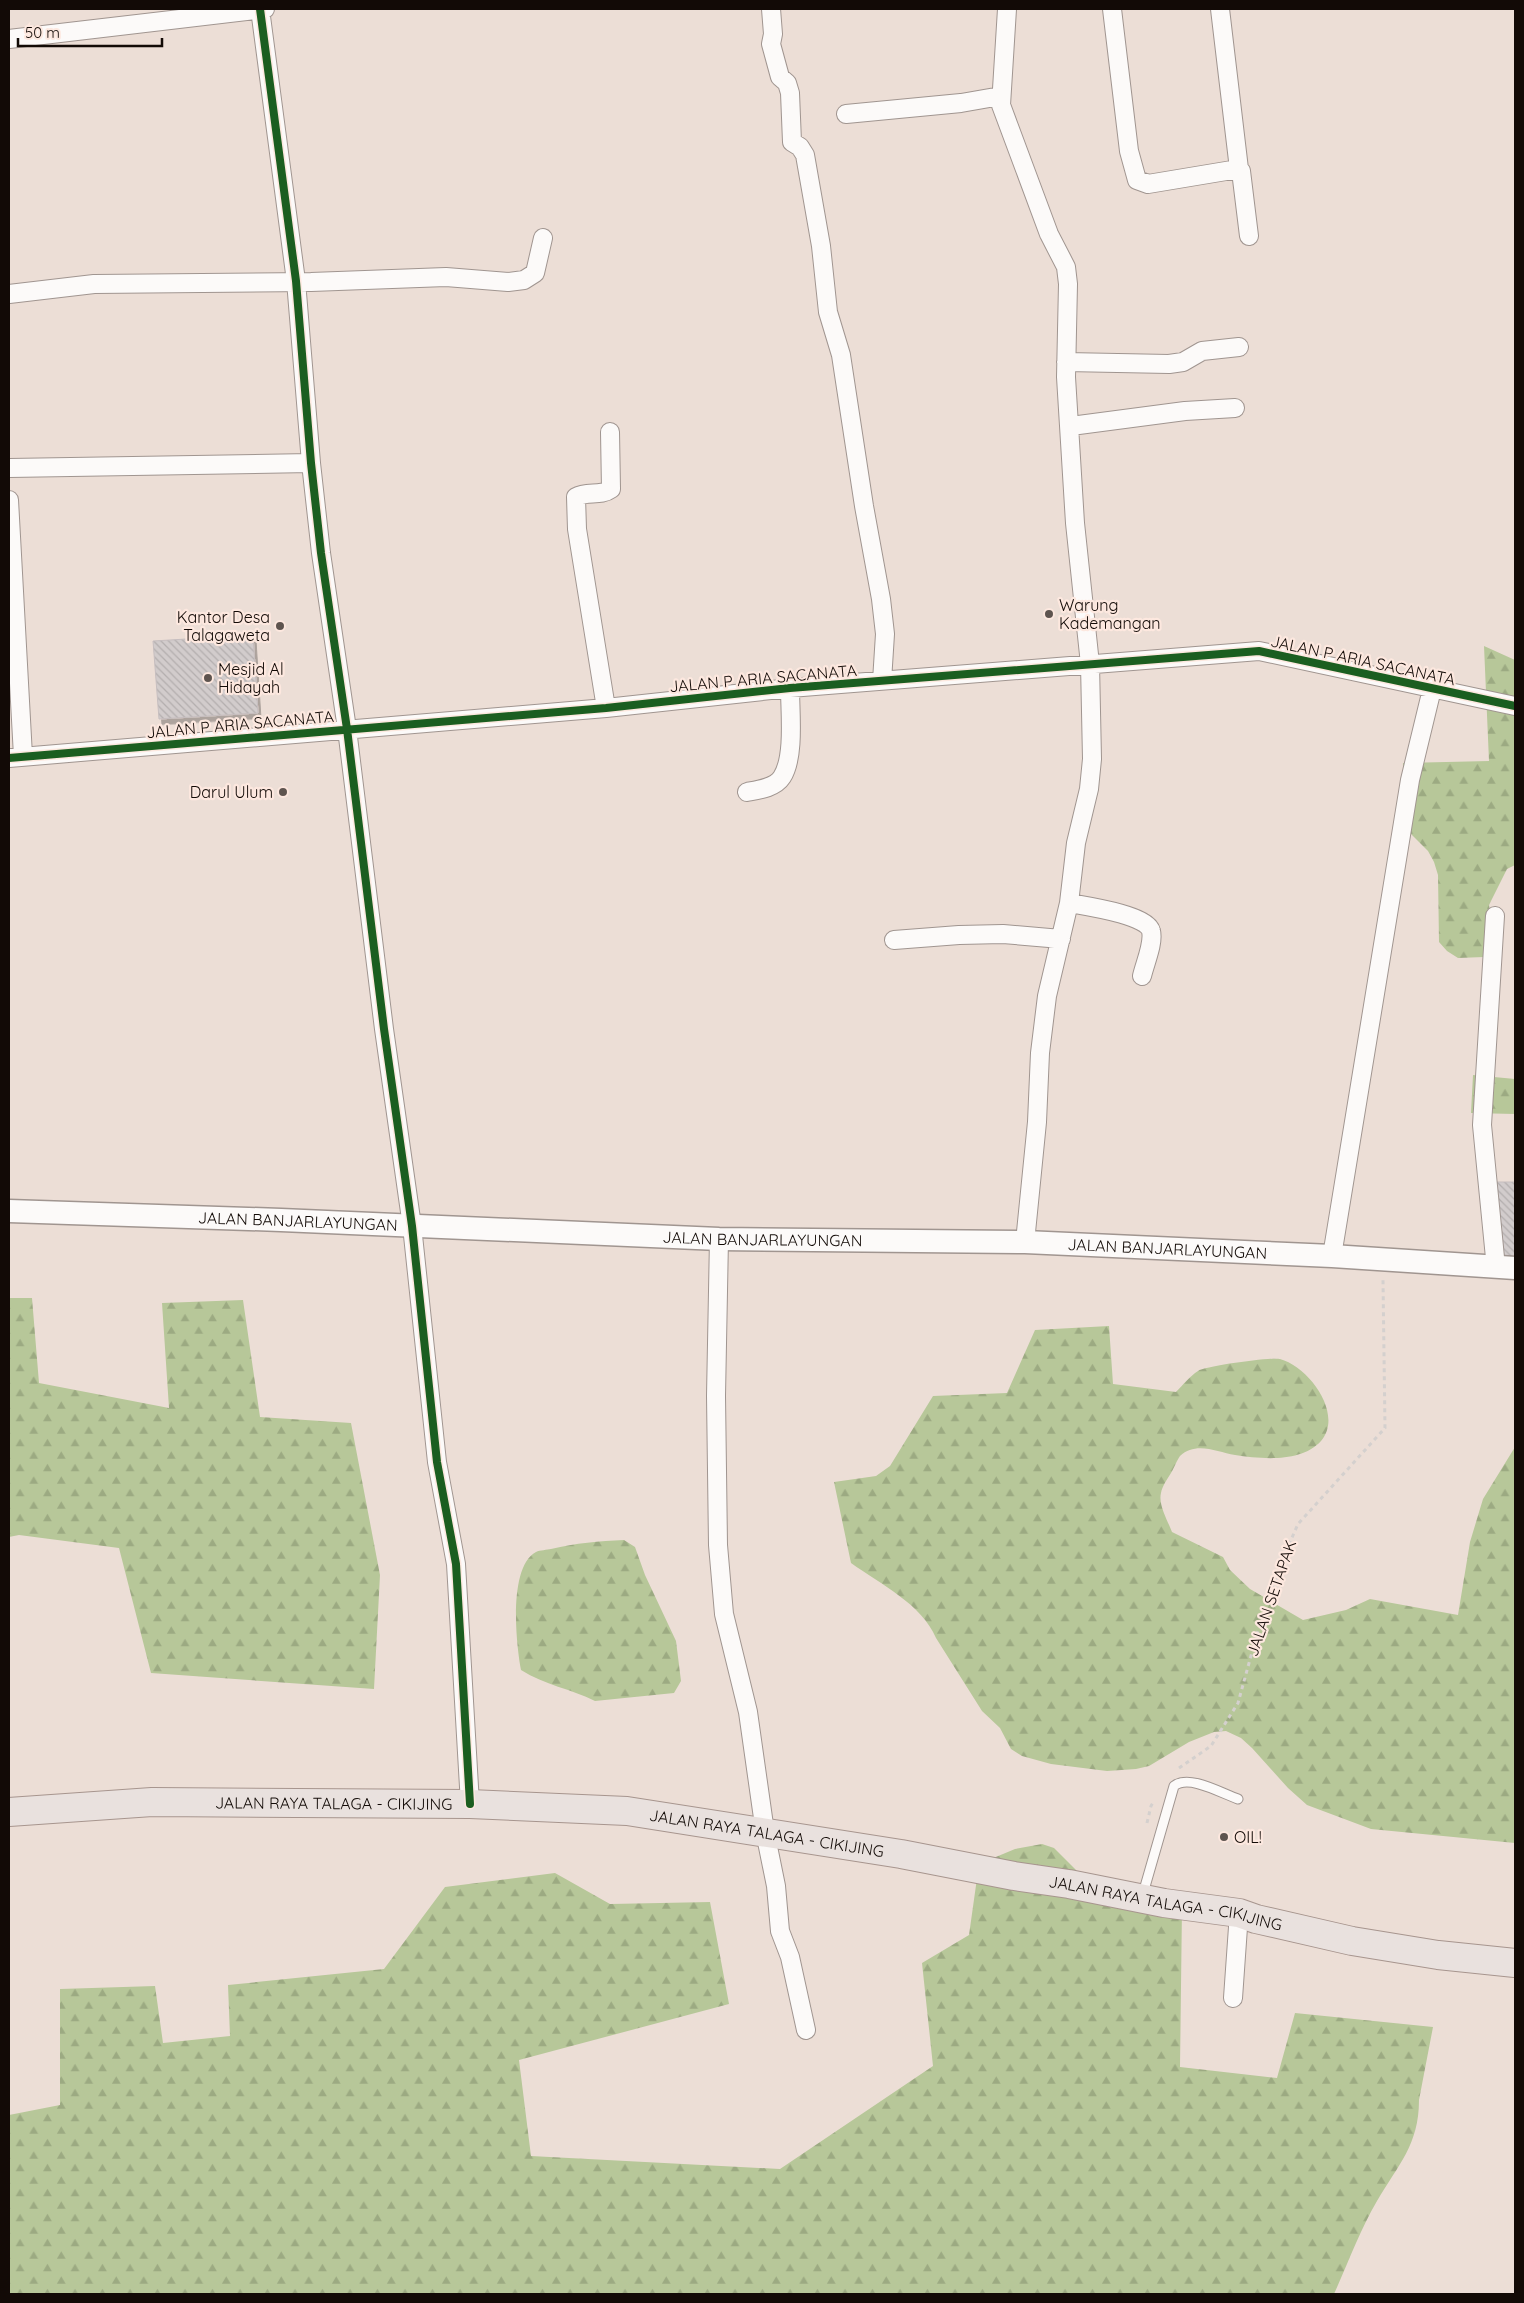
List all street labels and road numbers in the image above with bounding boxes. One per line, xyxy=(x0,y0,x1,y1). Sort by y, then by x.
street label: JALAN P ARIA SACANATA xyxy=(1269,631,1457,689)
street label: JALAN P ARIA SACANATA xyxy=(668,660,858,696)
street label: JALAN P ARIA SACANATA xyxy=(145,706,335,742)
street label: JALAN BANJARLAYUNGAN xyxy=(198,1207,398,1235)
street label: JALAN BANJARLAYUNGAN xyxy=(662,1227,862,1250)
street label: JALAN BANJARLAYUNGAN xyxy=(1067,1234,1268,1263)
street label: JALAN SETAPAK xyxy=(1242,1537,1300,1659)
street label: JALAN RAYA TALAGA - CIKIJING xyxy=(215,1792,452,1814)
street label: JALAN RAYA TALAGA - CIKIJING xyxy=(648,1805,886,1861)
street label: JALAN RAYA TALAGA - CIKIJING xyxy=(1048,1871,1284,1935)

